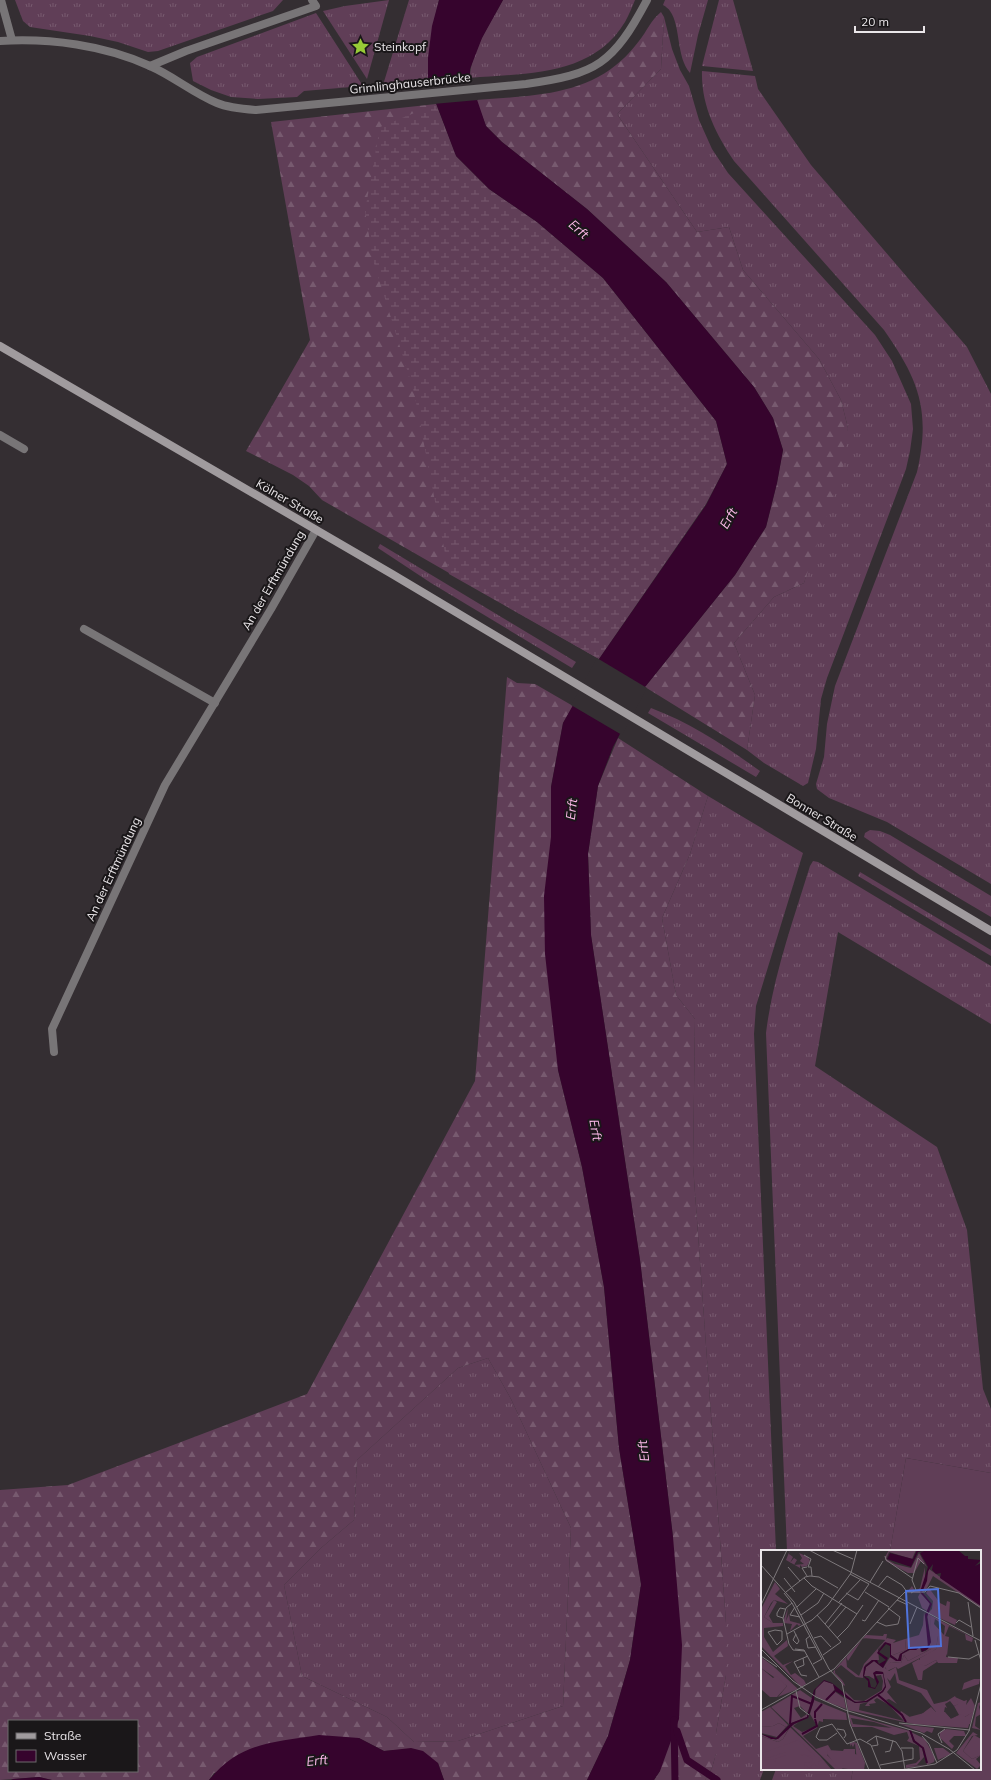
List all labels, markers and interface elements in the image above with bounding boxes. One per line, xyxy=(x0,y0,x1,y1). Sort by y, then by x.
scale bar xyxy=(855,8,924,34)
text: 20 m xyxy=(861,14,889,29)
place icon: Steinkopf xyxy=(351,36,371,56)
place label: Steinkopf xyxy=(374,39,427,54)
street label: Grimlinghauserbrücke xyxy=(349,69,471,97)
water label: Erft xyxy=(566,216,593,242)
street label: Kölner Straße xyxy=(254,476,326,526)
water label: Erft xyxy=(716,504,740,531)
street label: An der Erftmündung xyxy=(238,527,308,633)
street label: Bonner Straße xyxy=(784,790,860,844)
water label: Erft xyxy=(562,797,580,821)
street label: An der Erftmündung xyxy=(82,815,144,923)
water label: Erft xyxy=(586,1118,606,1142)
water label: Erft xyxy=(634,1439,652,1463)
inset map xyxy=(761,1550,981,1770)
legend xyxy=(8,1720,138,1772)
text: Straße xyxy=(44,1728,81,1743)
text: Wasser xyxy=(44,1748,87,1763)
water label: Erft xyxy=(306,1751,329,1769)

